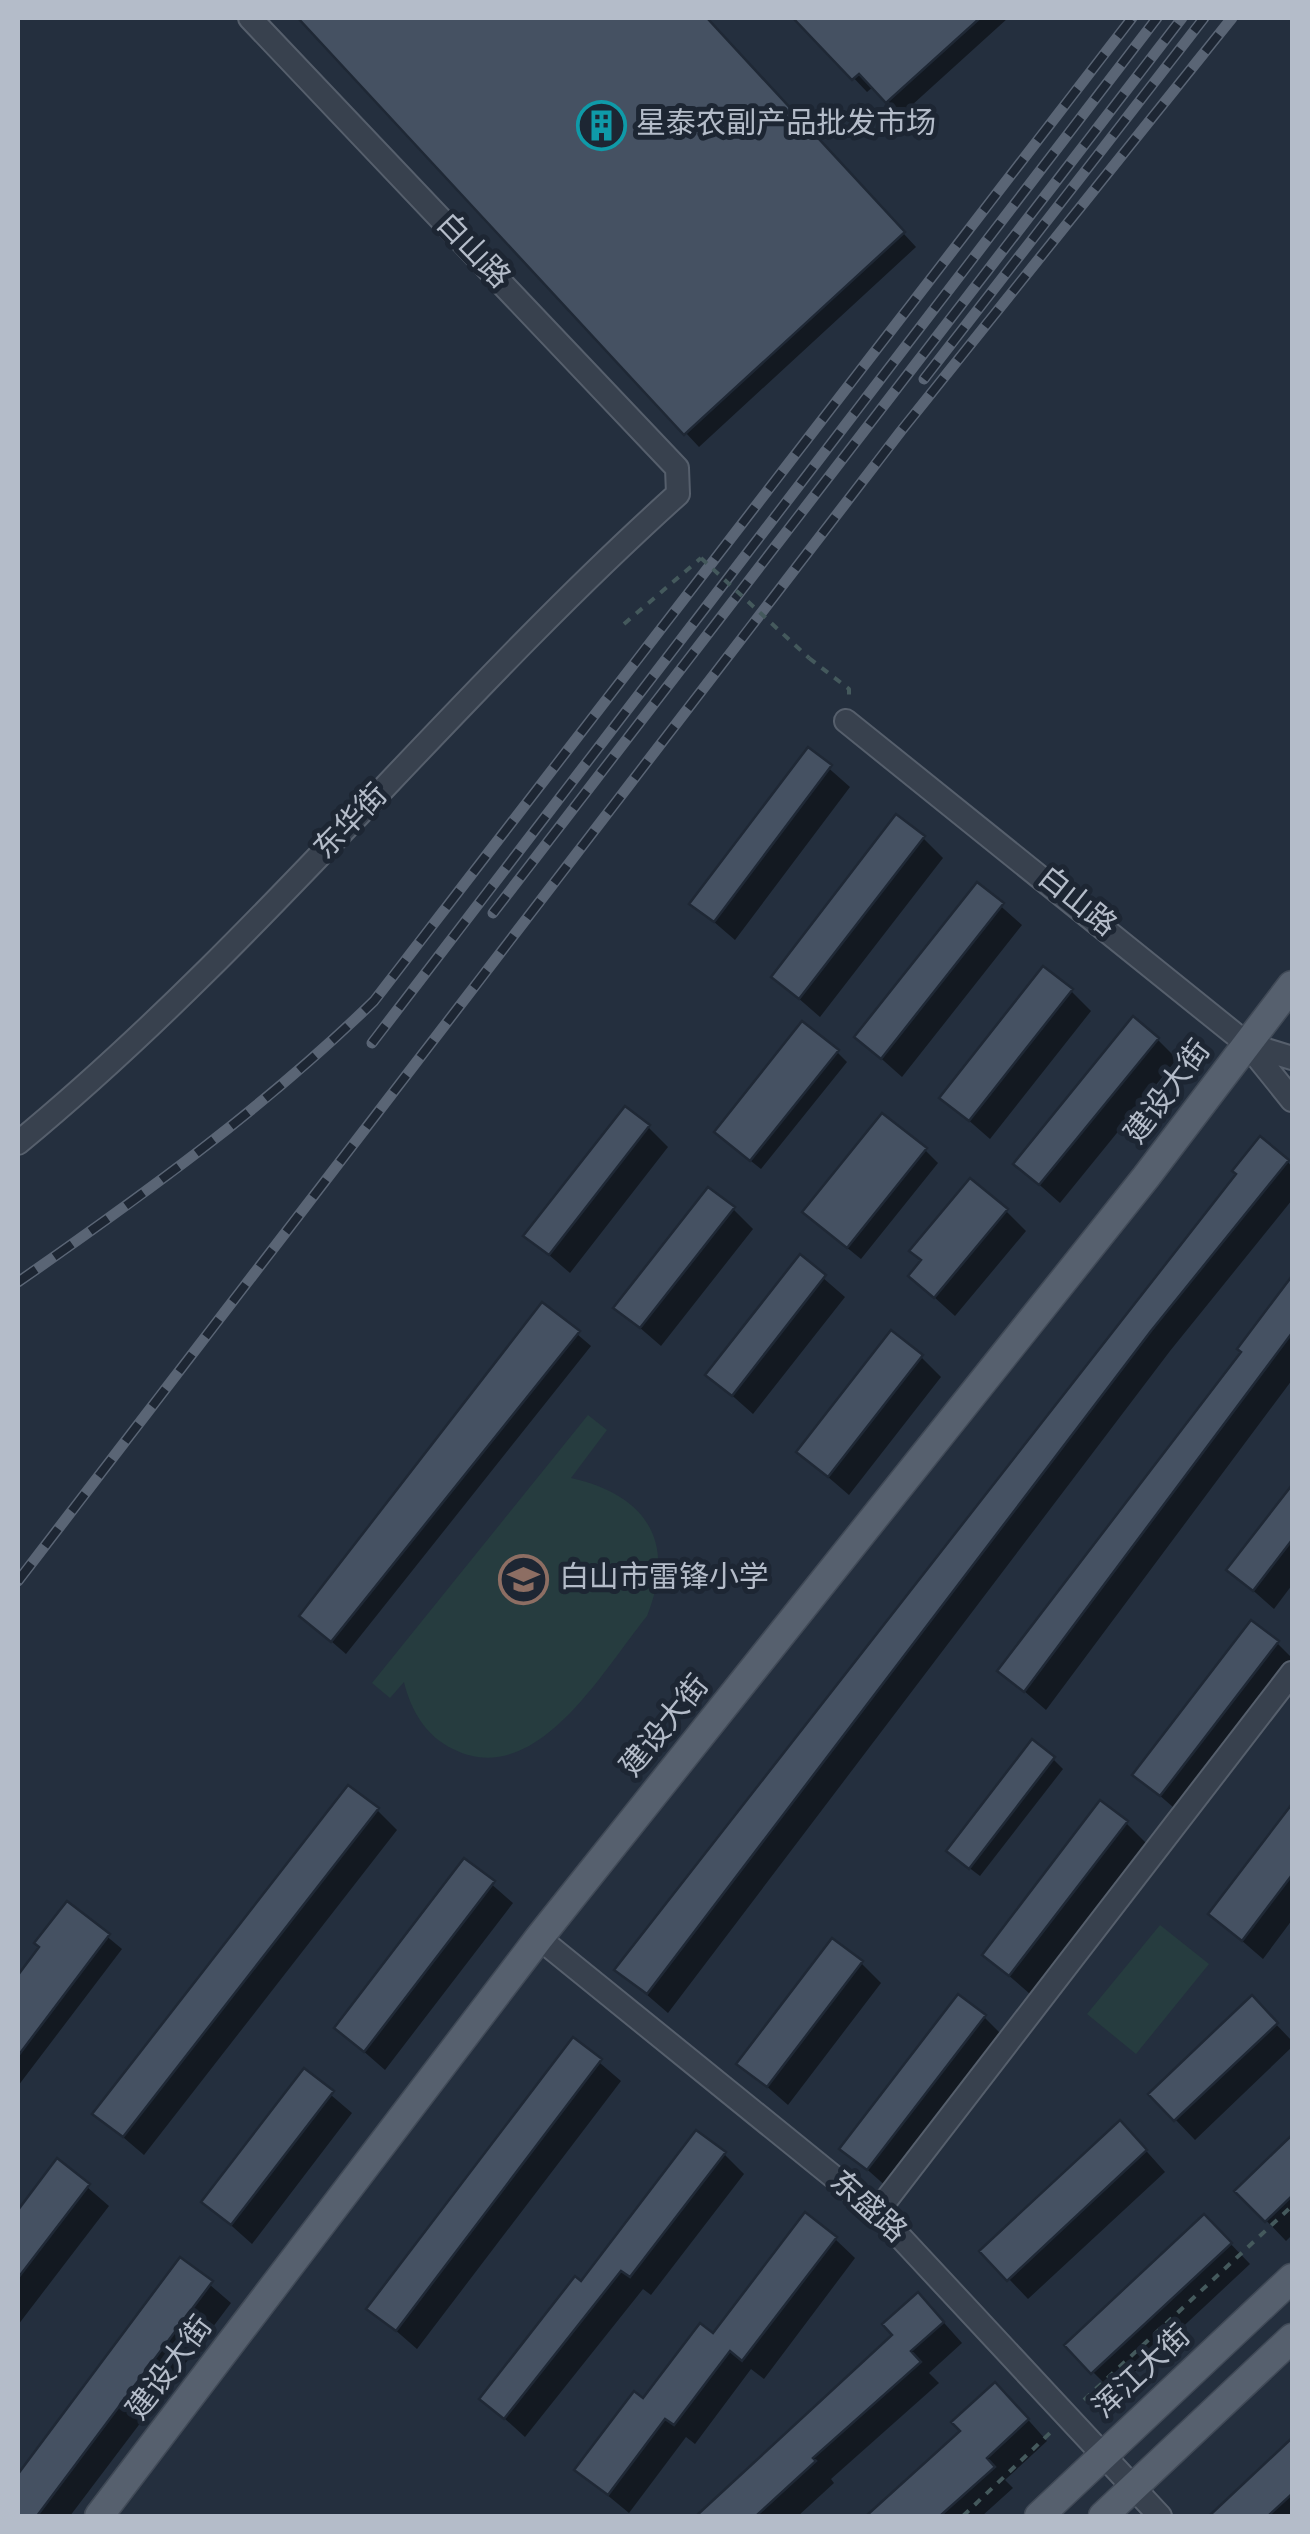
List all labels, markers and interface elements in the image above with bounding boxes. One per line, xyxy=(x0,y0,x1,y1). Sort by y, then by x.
building icon: 星泰农副产品批发市场 xyxy=(575,99,627,151)
place label: 星泰农副产品批发市场 xyxy=(636,107,936,144)
street label: 白山路 xyxy=(427,207,517,297)
street label: 东华街 xyxy=(307,778,397,868)
street label: 白山路 xyxy=(1029,860,1123,946)
street label: 建设大街 xyxy=(1118,1034,1220,1152)
school or university icon: 白山市雷锋小学 xyxy=(498,1553,550,1605)
place label: 白山市雷锋小学 xyxy=(559,1561,769,1598)
street label: 建设大街 xyxy=(614,1669,718,1785)
street label: 东盛路 xyxy=(821,2164,913,2252)
street label: 建设大街 xyxy=(120,2310,222,2428)
street label: 浑江大街 xyxy=(1087,2319,1199,2427)

